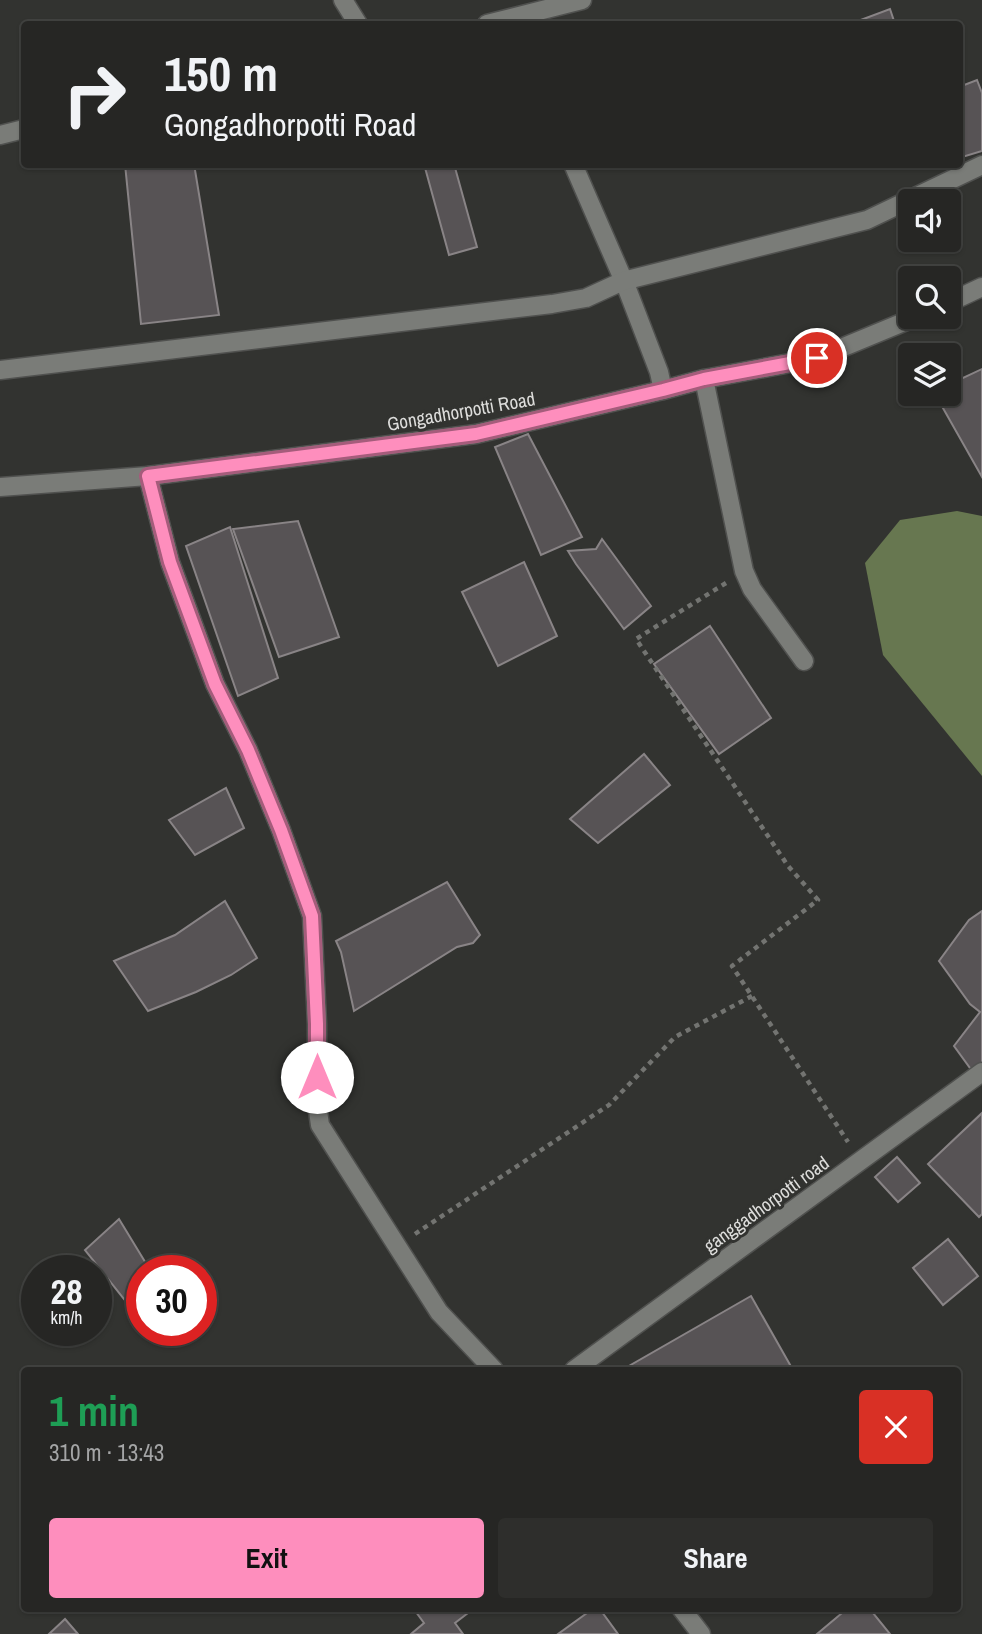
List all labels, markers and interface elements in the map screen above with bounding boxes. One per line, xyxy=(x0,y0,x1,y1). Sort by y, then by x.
text: 150 m xyxy=(164,40,278,106)
icon: right xyxy=(49,49,140,140)
text: Gongadhorpotti Road xyxy=(164,103,416,146)
map controls xyxy=(898,189,961,406)
button: sound xyxy=(898,189,961,252)
button: search xyxy=(898,266,961,329)
pin xyxy=(787,328,847,388)
icon: arrive xyxy=(798,339,836,377)
button: layers xyxy=(898,343,961,406)
street label: Gongadhorpotti Road xyxy=(385,385,537,437)
position arrow xyxy=(280,1040,354,1114)
street label: ganggadhorpotti road xyxy=(698,1150,834,1258)
speed limit sign: 30 xyxy=(126,1255,217,1346)
text: 28 xyxy=(51,1268,82,1315)
text: km/h xyxy=(51,1305,83,1330)
text: 1 min xyxy=(49,1383,139,1439)
button: close xyxy=(859,1390,933,1464)
text: 310 m · 13:43 xyxy=(49,1437,164,1468)
button: Exit xyxy=(49,1518,484,1598)
button: Share xyxy=(498,1518,933,1598)

